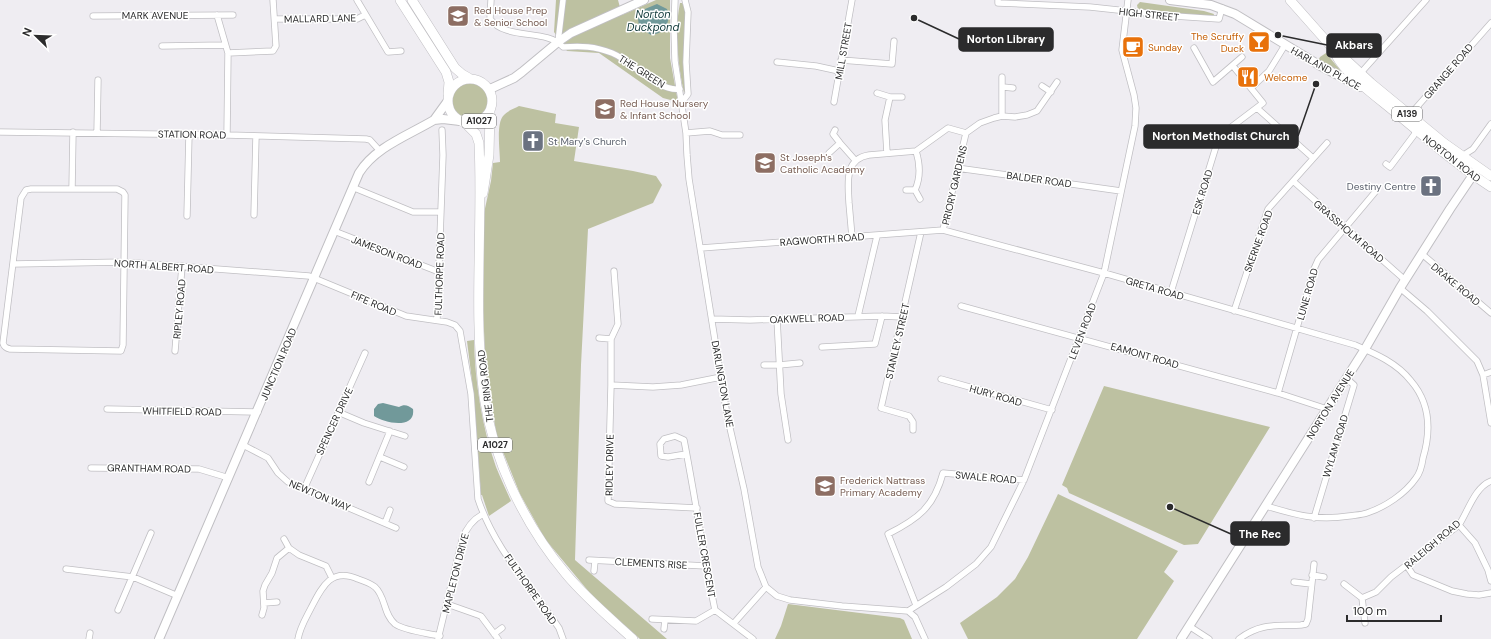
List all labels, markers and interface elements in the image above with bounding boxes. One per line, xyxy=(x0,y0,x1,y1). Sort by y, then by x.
school or university icon: Red House Prep & Senior School xyxy=(445,3,471,29)
place label: Red House Prep & Senior School xyxy=(474,4,547,29)
street label: HIGH STREET xyxy=(1118,5,1180,24)
water label: Norton Duckpond xyxy=(627,7,679,34)
street label: MARK AVENUE xyxy=(122,9,189,22)
street label: MALLARD LANE xyxy=(284,11,357,26)
north arrow xyxy=(16,16,56,56)
street label: MILL STREET xyxy=(832,21,855,81)
text: N xyxy=(19,26,35,39)
callout: Norton Library xyxy=(959,28,1053,51)
bar icon: The Scruffy Duck xyxy=(1246,29,1272,55)
place label: The Scruffy Duck xyxy=(1191,30,1244,55)
text: Norton Library xyxy=(967,32,1046,46)
cafe icon: Sunday xyxy=(1120,34,1146,60)
callout: Akbars xyxy=(1327,34,1381,57)
text: Akbars xyxy=(1335,38,1373,52)
place label: Sunday xyxy=(1148,41,1183,54)
street label: GRANGE ROAD xyxy=(1421,41,1476,102)
street label: HARLAND PLACE xyxy=(1289,44,1363,93)
street label: THE GREEN xyxy=(616,52,667,91)
restaurant icon: Welcome xyxy=(1235,64,1261,90)
place label: Welcome xyxy=(1264,71,1308,84)
school or university icon: Red House Nursery & Infant School xyxy=(592,96,618,122)
place label: Red House Nursery & Infant School xyxy=(620,97,709,122)
road number: A139 xyxy=(1392,107,1422,121)
road number: A1027 xyxy=(462,114,496,128)
callout: Norton Methodist Church xyxy=(1144,125,1298,148)
street label: STATION ROAD xyxy=(158,127,226,142)
church icon: St Mary’s Church xyxy=(520,128,546,154)
text: Norton Methodist Church xyxy=(1152,129,1290,143)
street label: NORTON ROAD xyxy=(1420,132,1483,185)
place label: St Mary’s Church xyxy=(548,135,627,148)
street label: PRIORY GARDENS xyxy=(939,144,970,226)
school or university icon: St Joseph's Catholic Academy xyxy=(752,150,778,176)
place label: St Joseph's Catholic Academy xyxy=(780,151,865,176)
street label: BALDER ROAD xyxy=(1006,168,1072,191)
street label: ESK ROAD xyxy=(1189,168,1216,216)
church icon: Destiny Centre xyxy=(1418,173,1444,199)
place label: Destiny Centre xyxy=(1347,180,1416,193)
street label: GRASSHOLM ROAD xyxy=(1311,197,1387,266)
street label: SKERNE ROAD xyxy=(1241,208,1276,274)
street label: RAGWORTH ROAD xyxy=(779,230,865,249)
street label: FULTHORPE ROAD xyxy=(432,232,447,316)
street label: JAMESON ROAD xyxy=(349,233,424,272)
street label: NORTH ALBERT ROAD xyxy=(114,257,215,276)
street label: DRAKE ROAD xyxy=(1428,260,1483,309)
street label: LUNE ROAD xyxy=(1294,267,1321,322)
street label: GRETA ROAD xyxy=(1124,274,1186,303)
street label: RIPLEY ROAD xyxy=(170,278,189,340)
street label: FIFE ROAD xyxy=(349,288,399,319)
street label: LEVEN ROAD xyxy=(1066,301,1099,361)
street label: STANLEY STREET xyxy=(882,302,913,380)
street label: OAKWELL ROAD xyxy=(769,311,845,326)
street label: JUNCTION ROAD xyxy=(257,326,300,402)
street label: DARLINGTON LANE xyxy=(708,340,737,429)
street label: EAMONT ROAD xyxy=(1109,340,1181,371)
street label: THE RING ROAD xyxy=(475,349,496,423)
street label: NORTON AVENUE xyxy=(1304,366,1357,442)
street label: HURY ROAD xyxy=(968,382,1024,409)
street label: SPENCER DRIVE xyxy=(313,385,356,457)
street label: WHITFIELD ROAD xyxy=(142,404,222,419)
street label: WYLAM ROAD xyxy=(1320,413,1351,479)
street label: RIDLEY DRIVE xyxy=(602,434,617,496)
road number: A1027 xyxy=(478,438,512,452)
street label: GRANTHAM ROAD xyxy=(107,461,191,476)
street label: SWALE ROAD xyxy=(955,468,1017,487)
school or university icon: Frederick Nattrass Primary Academy xyxy=(812,473,838,499)
place label: Frederick Nattrass Primary Academy xyxy=(840,474,925,499)
street label: NEWTON WAY xyxy=(287,477,353,514)
street label: FULLER CRESCENT xyxy=(691,511,718,599)
street label: RALEIGH ROAD xyxy=(1401,517,1463,572)
callout: The Rec xyxy=(1231,522,1289,545)
text: The Rec xyxy=(1239,527,1282,541)
street label: MAPLETON DRIVE xyxy=(439,532,472,614)
street label: FULTHORPE ROAD xyxy=(501,552,560,627)
street label: CLEMENTS RISE xyxy=(614,555,688,572)
scale bar xyxy=(1347,597,1441,623)
text: 100 m xyxy=(1353,603,1387,619)

